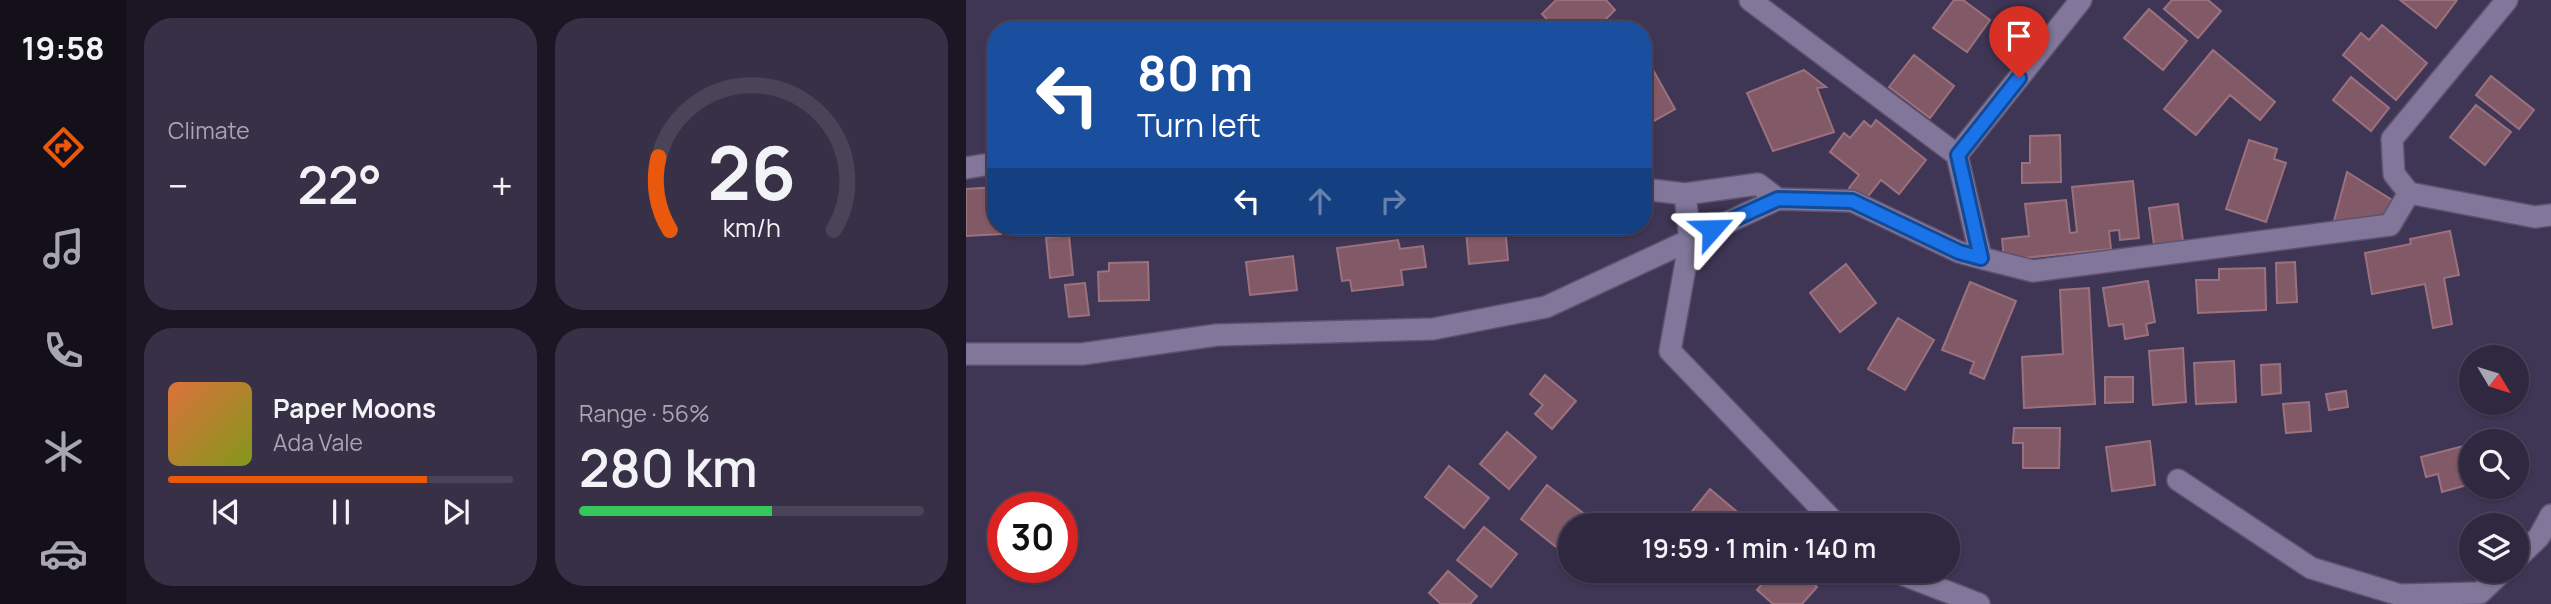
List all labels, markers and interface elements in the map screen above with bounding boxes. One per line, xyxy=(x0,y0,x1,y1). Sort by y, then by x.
pin xyxy=(1989,6,2049,78)
icon: arrive xyxy=(2000,17,2038,55)
text: 19:58 xyxy=(21,26,105,70)
text: 80 m xyxy=(1137,39,1253,106)
icon: left xyxy=(1022,49,1113,140)
text: Turn left xyxy=(1137,103,1261,147)
text: Climate xyxy=(168,114,250,146)
text: 26 xyxy=(707,122,796,222)
icon: directions xyxy=(39,123,88,172)
text: 22° xyxy=(298,149,382,220)
text: − xyxy=(168,159,189,211)
text: + xyxy=(491,159,513,211)
icon: left xyxy=(1228,182,1266,220)
icon: ahead xyxy=(1301,182,1339,220)
icon: right xyxy=(1374,182,1412,220)
position arrow xyxy=(1675,192,1749,266)
text: km/h xyxy=(722,210,781,245)
icon: music xyxy=(39,224,88,273)
icon: phone xyxy=(39,326,88,375)
north arrow xyxy=(2459,345,2529,415)
map controls xyxy=(2459,345,2529,583)
text: Paper Moons xyxy=(273,390,436,426)
text: Range · 56% xyxy=(579,397,710,429)
text: Ada Vale xyxy=(273,426,363,458)
icon: climate xyxy=(39,427,88,476)
button: search xyxy=(2459,429,2529,499)
text: 280 km xyxy=(579,432,758,503)
speed limit sign: 30 xyxy=(987,492,1078,583)
icon: previous xyxy=(207,493,245,531)
icon: pause xyxy=(322,493,360,531)
icon: next xyxy=(437,493,475,531)
button: layers xyxy=(2459,513,2529,583)
icon: car xyxy=(39,529,88,578)
text: 19:59 · 1 min · 140 m xyxy=(1642,530,1876,566)

